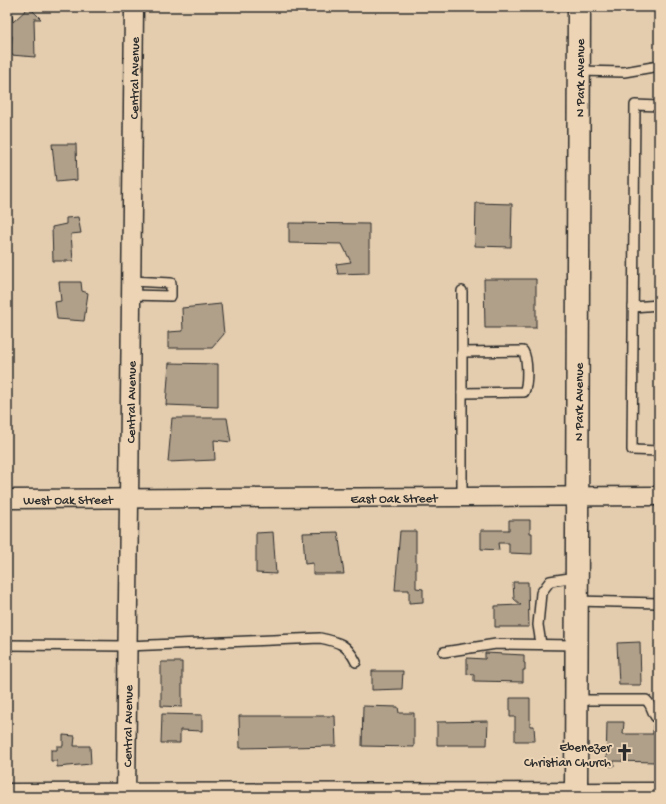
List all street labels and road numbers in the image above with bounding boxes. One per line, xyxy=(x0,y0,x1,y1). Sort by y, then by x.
street label: Central Avenue xyxy=(128,37,144,119)
street label: N Park Avenue xyxy=(574,38,589,117)
street label: Central Avenue xyxy=(125,361,140,443)
street label: N Park Avenue xyxy=(572,362,588,441)
street label: East Oak Street xyxy=(350,492,439,507)
street label: West Oak Street xyxy=(23,494,115,509)
street label: Central Avenue xyxy=(121,685,137,767)

